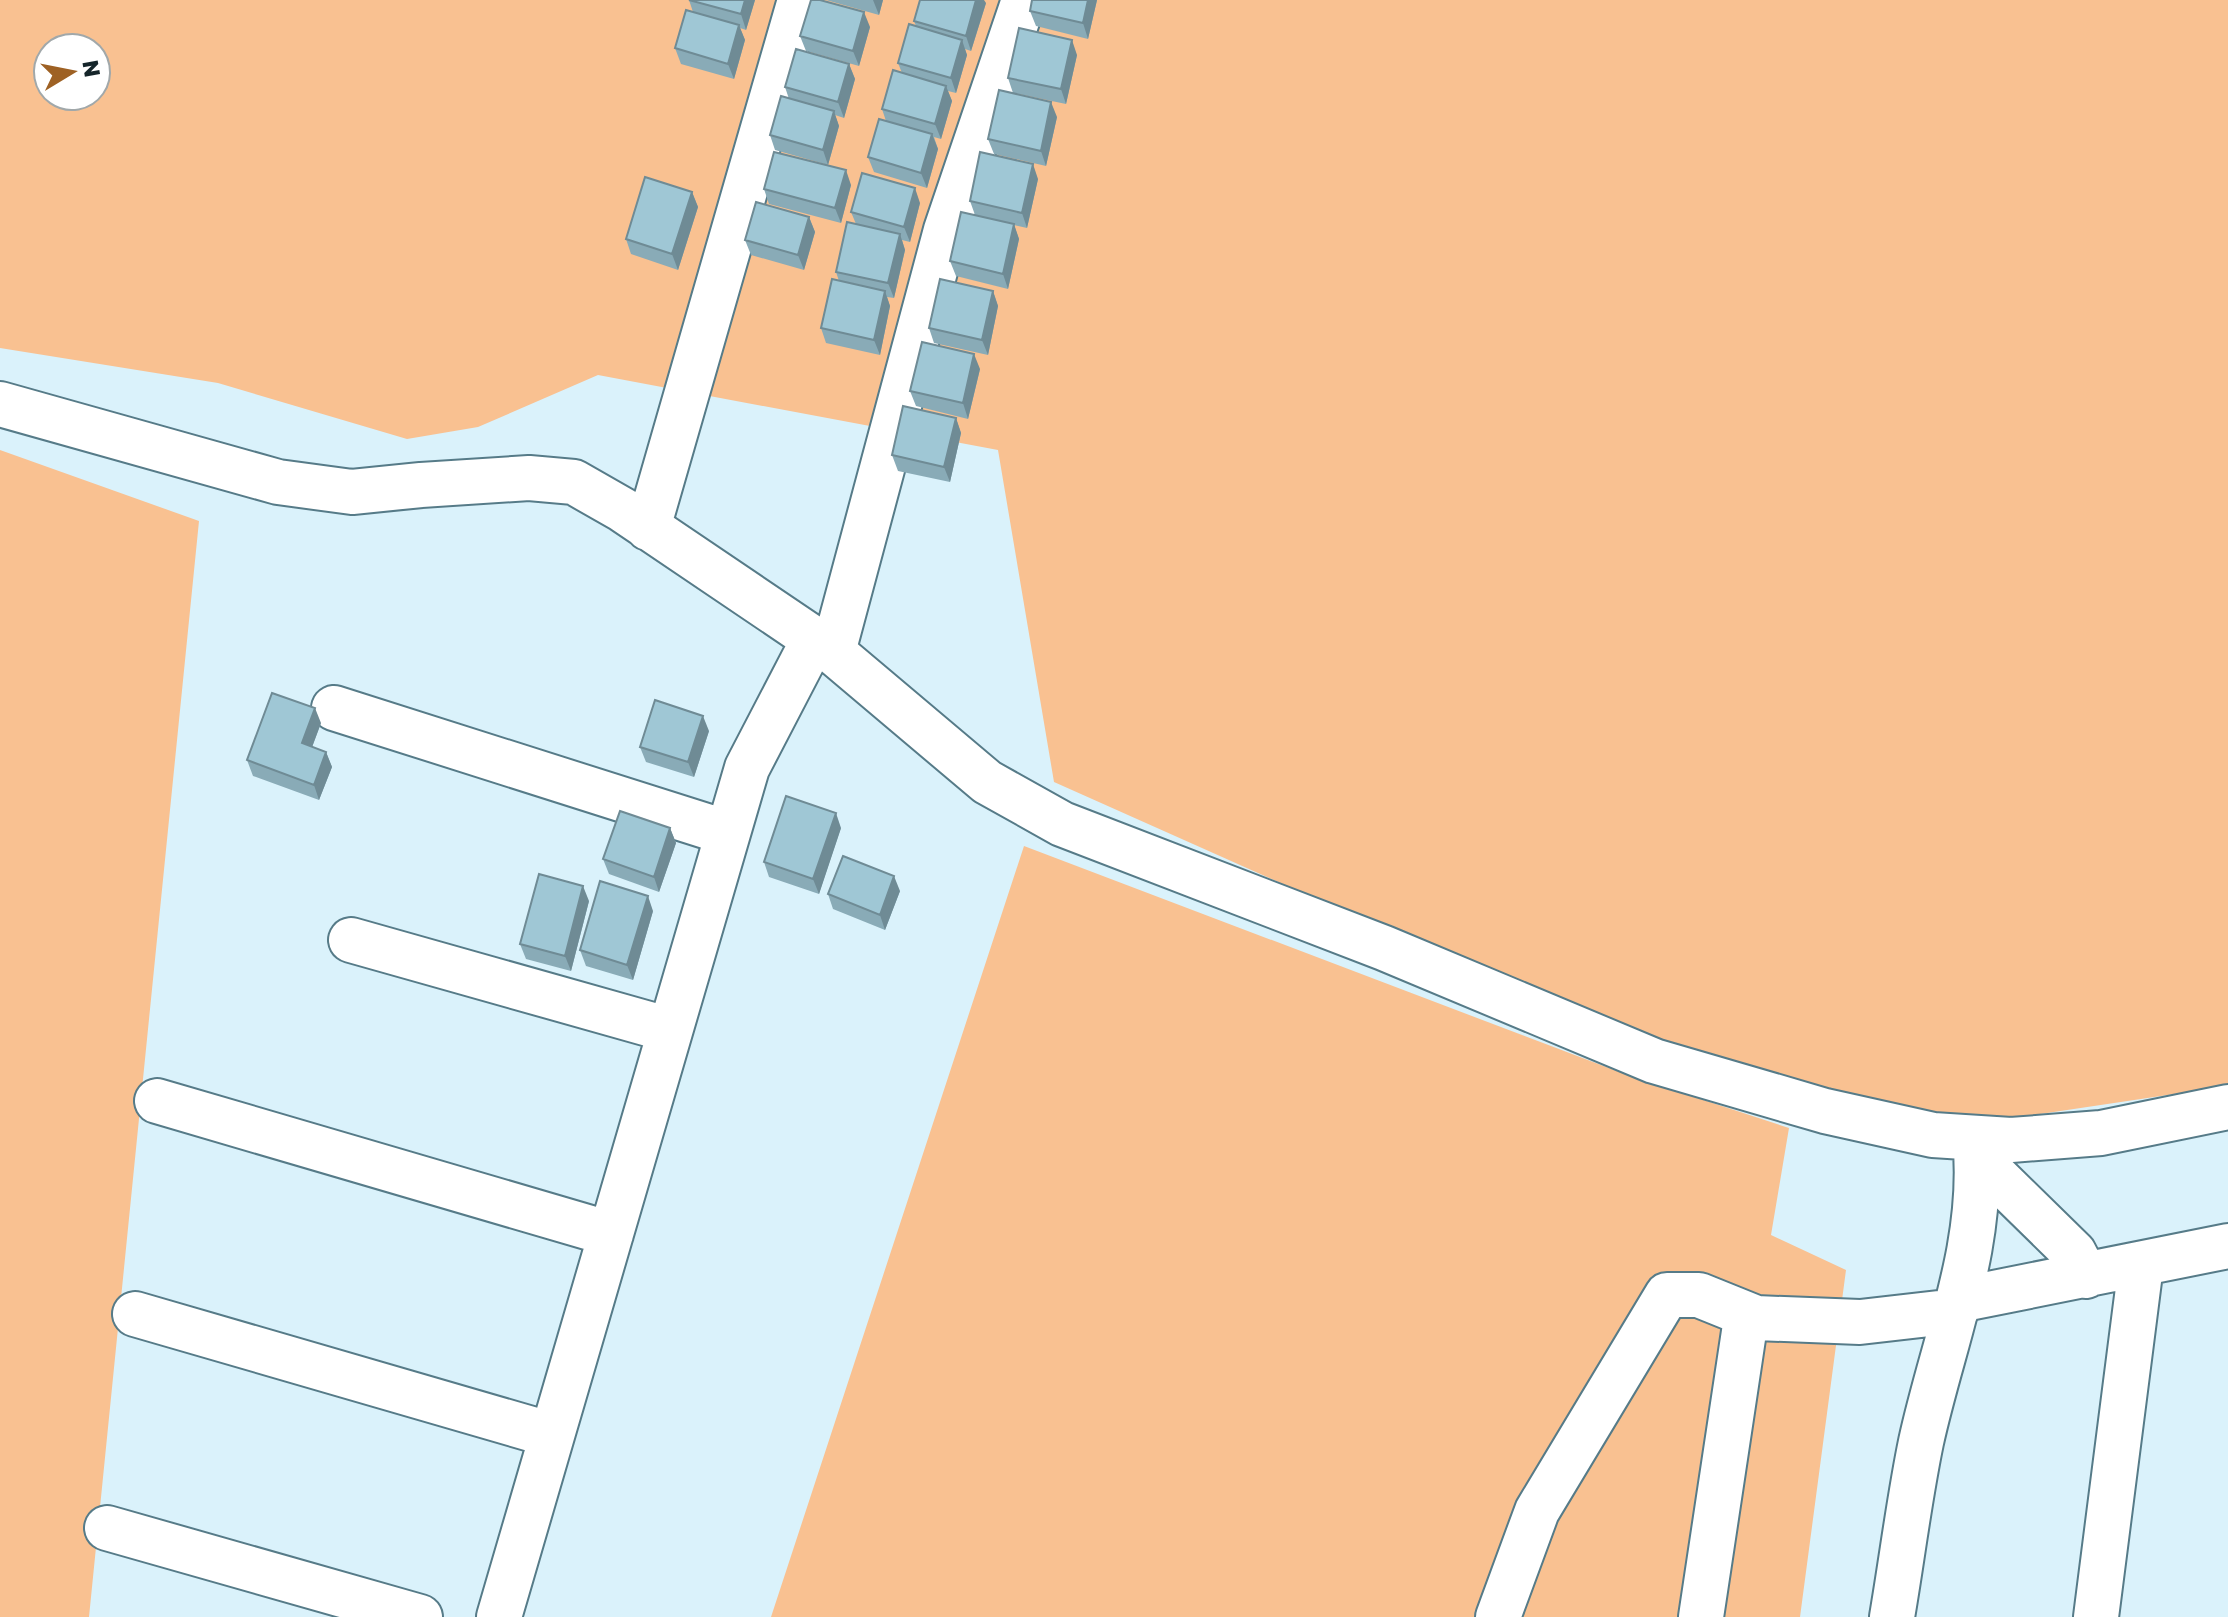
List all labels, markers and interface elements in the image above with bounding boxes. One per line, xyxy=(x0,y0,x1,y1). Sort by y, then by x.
north arrow xyxy=(32,32,112,112)
text: N xyxy=(77,58,107,79)

